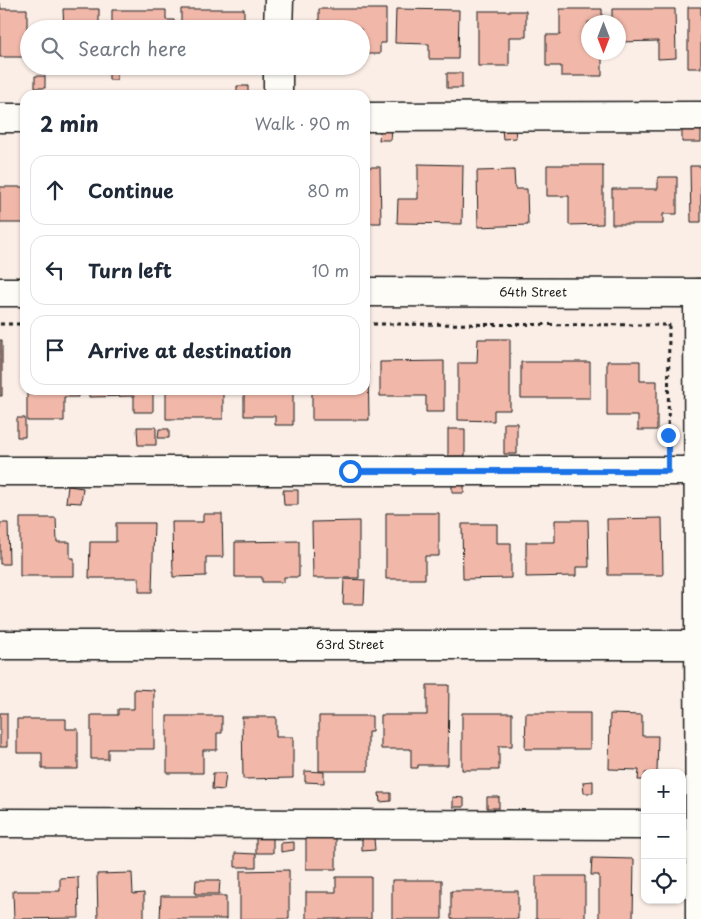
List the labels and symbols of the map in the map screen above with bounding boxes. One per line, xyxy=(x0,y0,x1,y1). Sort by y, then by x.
north arrow xyxy=(581,15,626,60)
street label: 64th Street xyxy=(499,282,567,301)
route end xyxy=(657,424,680,447)
route start xyxy=(339,460,362,483)
street label: 63rd Street xyxy=(316,635,384,653)

